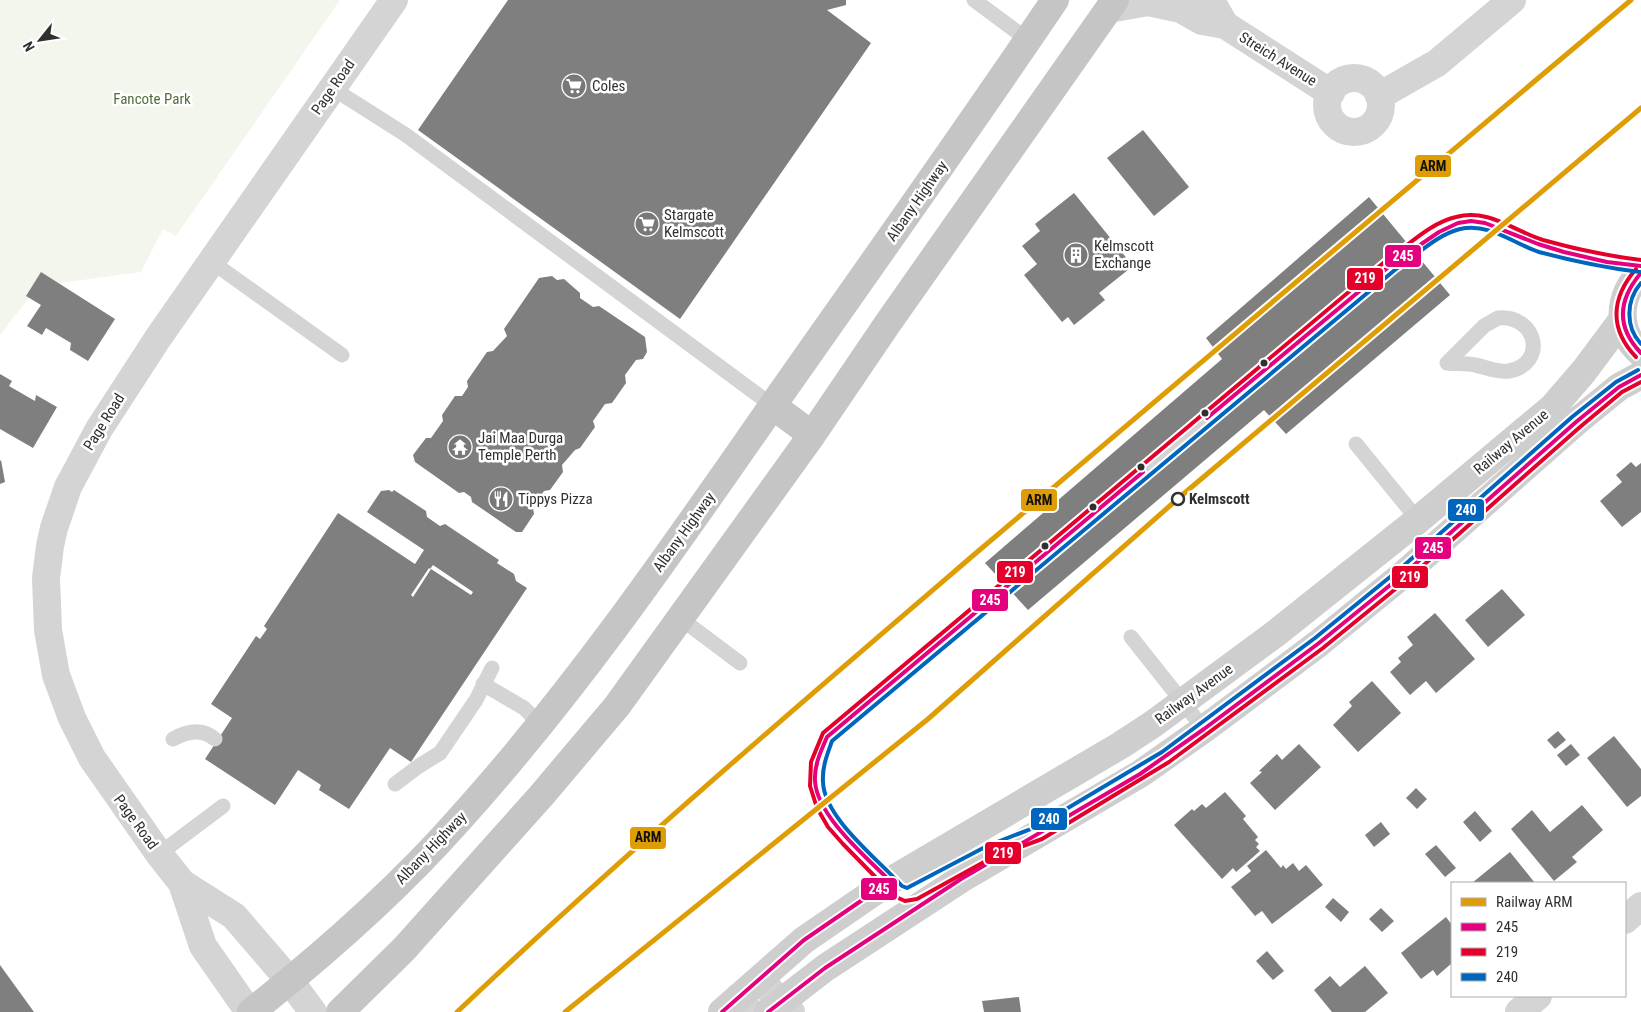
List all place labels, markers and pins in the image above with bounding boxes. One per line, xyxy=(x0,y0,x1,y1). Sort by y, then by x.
supermarket icon: Coles xyxy=(561,73,587,99)
place label: Coles xyxy=(592,77,626,95)
place label: Stargate Kelmscott xyxy=(664,206,724,241)
supermarket icon: Stargate Kelmscott xyxy=(634,211,660,237)
place label: Kelmscott Exchange xyxy=(1094,237,1154,272)
building icon: Kelmscott Exchange xyxy=(1063,242,1089,268)
unlabelled marker xyxy=(1259,358,1269,368)
unlabelled marker xyxy=(1200,408,1210,418)
place label: Jai Maa Durga Temple Perth xyxy=(478,429,563,464)
temple icon: Jai Maa Durga Temple Perth xyxy=(447,434,473,460)
unlabelled marker xyxy=(1136,462,1146,472)
restaurant icon: Tippys Pizza xyxy=(488,486,514,512)
place label: Tippys Pizza xyxy=(518,490,593,508)
place label: Kelmscott xyxy=(1189,490,1250,508)
marker: Kelmscott xyxy=(1171,492,1185,506)
unlabelled marker xyxy=(1088,502,1098,512)
unlabelled marker xyxy=(1040,541,1050,551)

